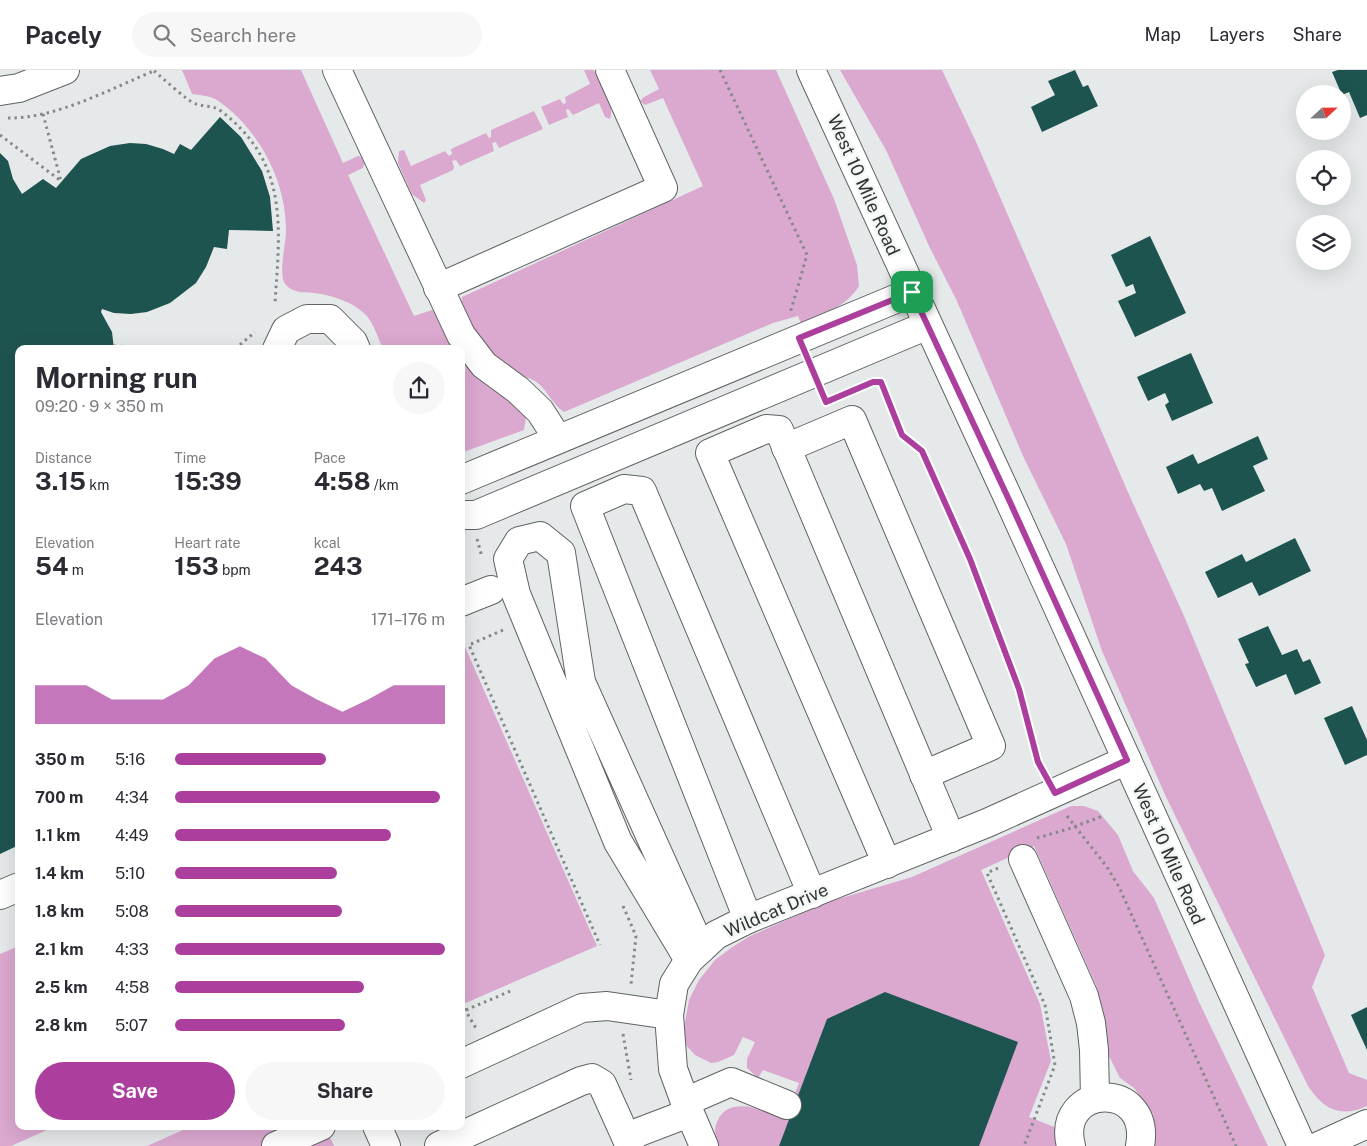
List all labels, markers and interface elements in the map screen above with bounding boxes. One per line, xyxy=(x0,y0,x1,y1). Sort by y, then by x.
search box xyxy=(132,12,482,57)
text: Pacely xyxy=(25,21,102,49)
icon: search xyxy=(150,21,178,49)
text: Search here xyxy=(190,24,296,46)
text: Map xyxy=(1145,24,1181,45)
text: Layers xyxy=(1209,24,1265,45)
text: Share xyxy=(1293,24,1342,45)
north arrow xyxy=(1296,85,1351,140)
map controls xyxy=(1296,85,1351,270)
street label: West 10 Mile Road xyxy=(823,111,905,259)
button: locate xyxy=(1296,150,1351,205)
button: layers xyxy=(1296,215,1351,270)
pin xyxy=(891,271,933,313)
icon: arrive xyxy=(898,278,926,306)
text: Morning run xyxy=(35,361,198,394)
button: share xyxy=(393,362,445,414)
text: 09:20 · 9 × 350 m xyxy=(35,397,164,416)
text: Distance xyxy=(35,450,92,466)
text: Time xyxy=(174,450,206,466)
text: Pace xyxy=(314,450,346,466)
text: 3.15 xyxy=(35,466,86,496)
text: 15:39 xyxy=(174,466,242,496)
text: 4:58 xyxy=(314,466,370,496)
text: km xyxy=(86,477,109,493)
text: /km xyxy=(370,477,399,493)
text: Elevation xyxy=(35,535,94,551)
text: Heart rate xyxy=(174,535,241,551)
text: kcal xyxy=(314,535,341,551)
text: 54 xyxy=(35,551,68,581)
text: 153 xyxy=(174,551,219,581)
text: 243 xyxy=(314,551,363,581)
text: m xyxy=(68,562,84,578)
text: bpm xyxy=(219,562,251,578)
text: Elevation xyxy=(35,610,103,629)
text: 171–176 m xyxy=(371,610,445,629)
text: 350 m xyxy=(35,750,85,769)
text: 5:16 xyxy=(115,750,145,769)
street label: West 10 Mile Road xyxy=(1128,780,1210,928)
text: 700 m xyxy=(35,788,83,807)
text: 4:34 xyxy=(115,788,149,807)
text: 1.1 km xyxy=(35,826,80,845)
text: 4:49 xyxy=(115,826,149,845)
text: 1.4 km xyxy=(35,864,84,883)
text: 5:10 xyxy=(115,864,145,883)
street label: Wildcat Drive xyxy=(721,879,831,941)
text: 1.8 km xyxy=(35,902,84,921)
text: 5:08 xyxy=(115,902,149,921)
text: 2.1 km xyxy=(35,940,84,959)
text: 4:33 xyxy=(115,940,149,959)
text: 2.5 km xyxy=(35,978,87,997)
text: 4:58 xyxy=(115,978,149,997)
text: 2.8 km xyxy=(35,1016,87,1035)
text: 5:07 xyxy=(115,1016,148,1035)
button: Save xyxy=(35,1062,235,1120)
button: Share xyxy=(245,1062,445,1120)

